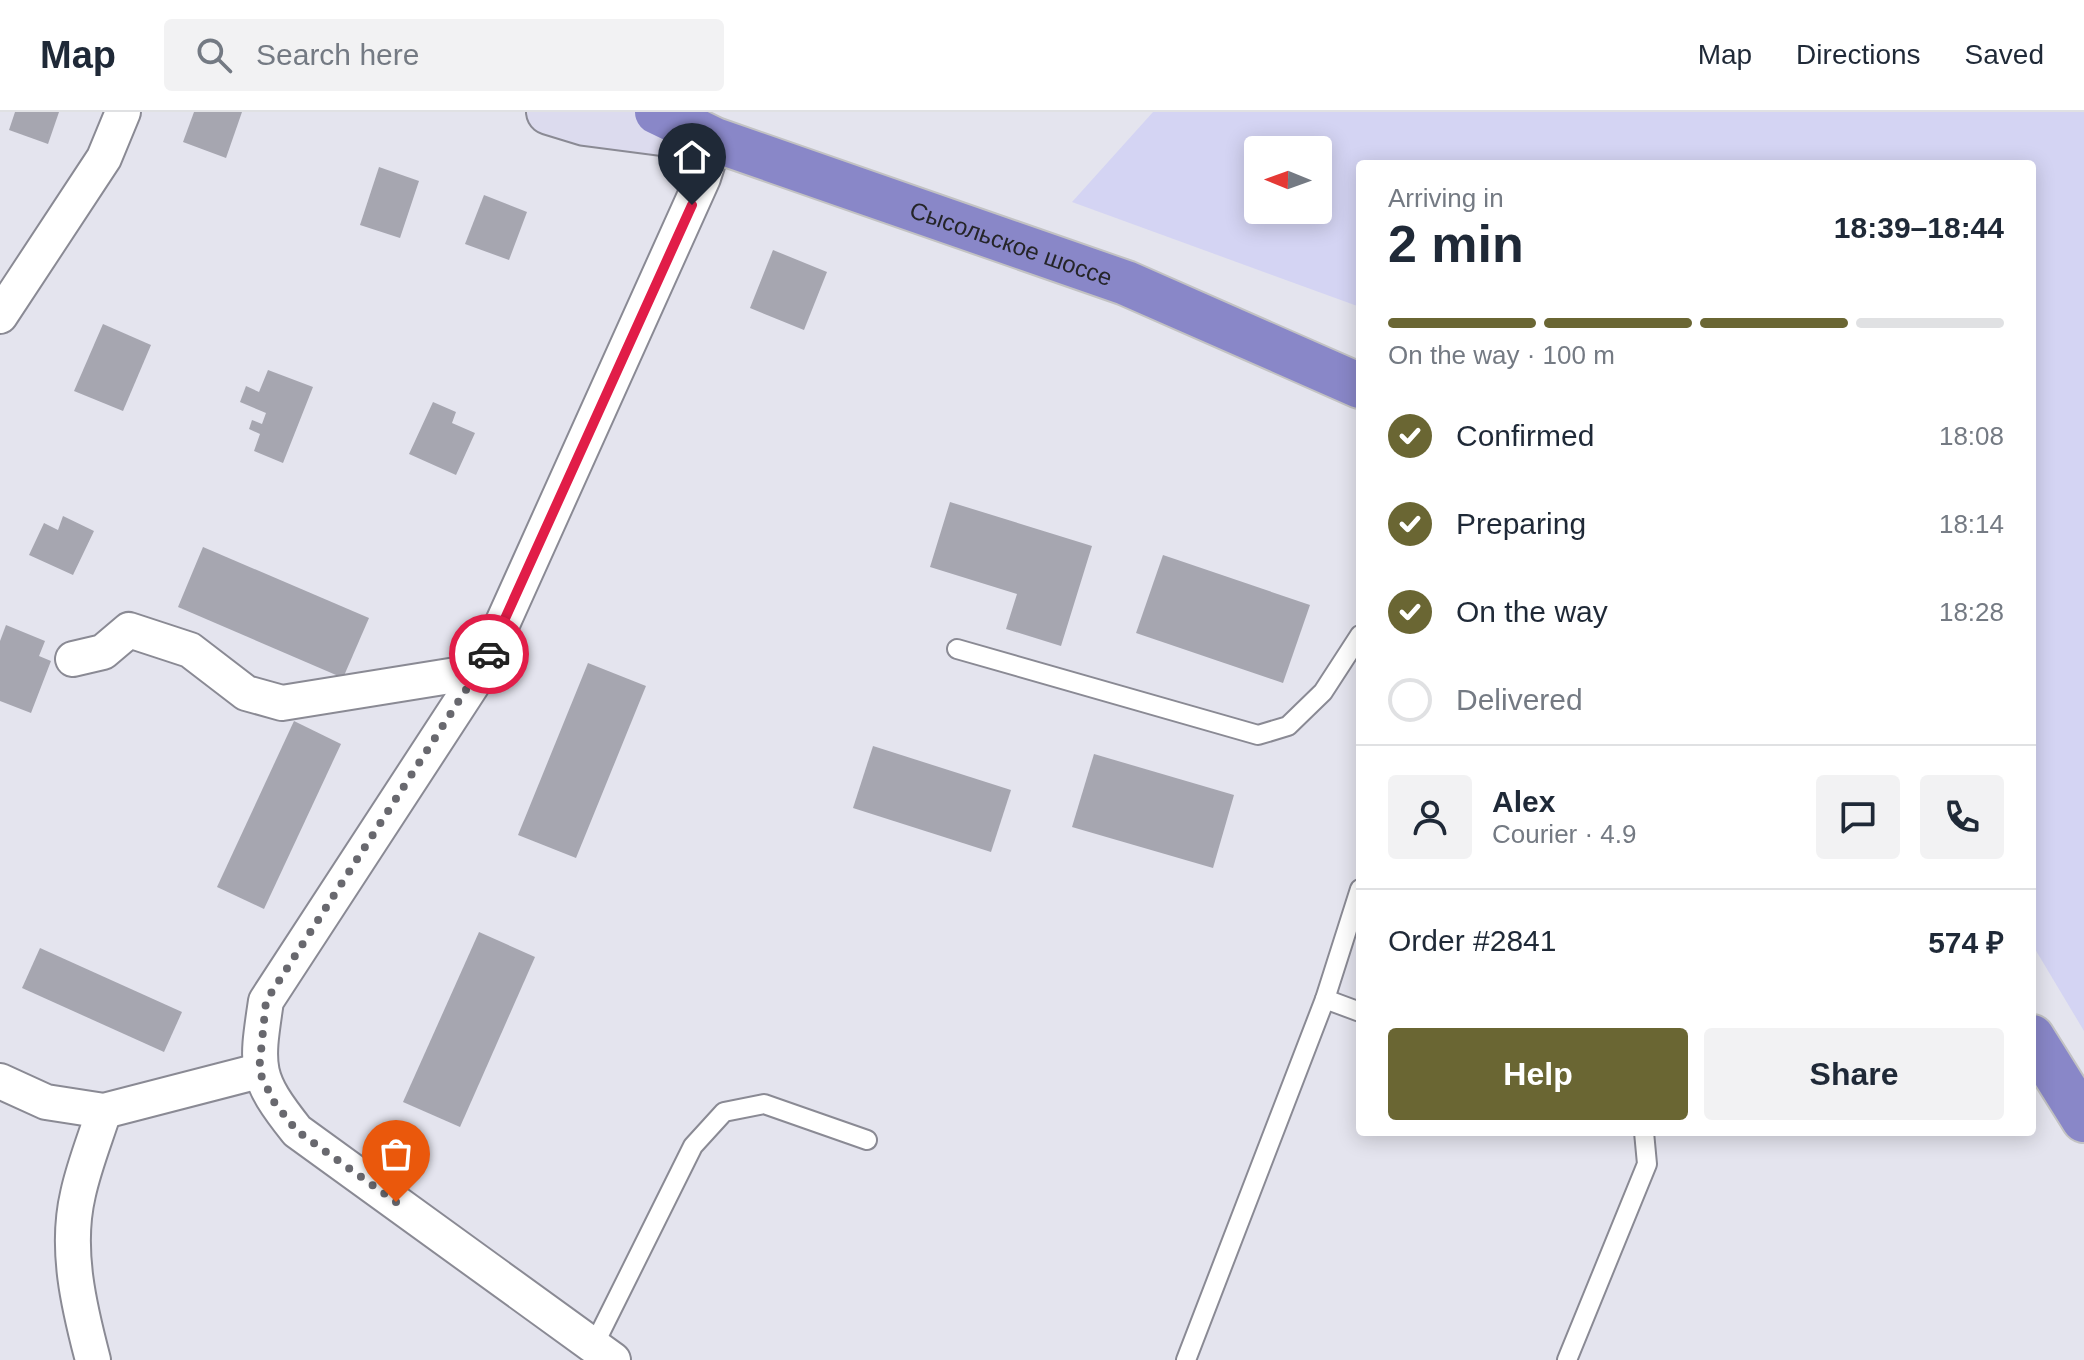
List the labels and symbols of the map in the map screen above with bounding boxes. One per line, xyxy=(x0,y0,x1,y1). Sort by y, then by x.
pin xyxy=(658,123,726,205)
north arrow xyxy=(1244,136,1332,224)
street label: Сысольское шоссе xyxy=(906,195,1116,291)
courier xyxy=(449,614,529,694)
pin xyxy=(362,1120,430,1202)

